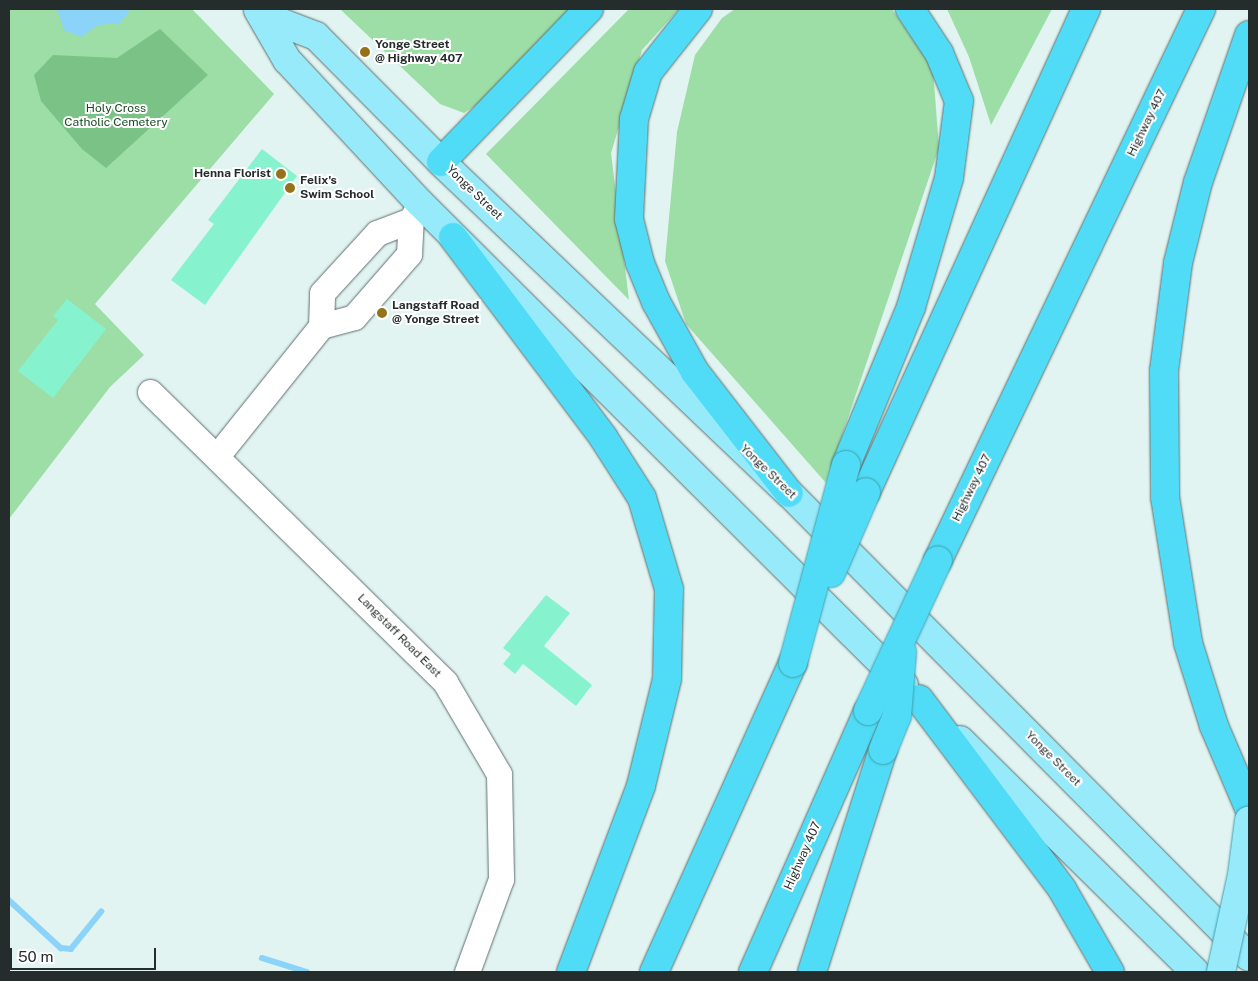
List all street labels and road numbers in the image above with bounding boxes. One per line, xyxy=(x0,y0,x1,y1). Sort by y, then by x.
street label: Highway 407 xyxy=(1124,87,1170,159)
street label: Yonge Street xyxy=(443,163,505,223)
street label: Yonge Street xyxy=(737,442,799,502)
street label: Highway 407 xyxy=(949,452,995,524)
street label: Langstaff Road East xyxy=(354,591,444,681)
street label: Yonge Street xyxy=(1022,728,1084,790)
street label: Highway 407 xyxy=(782,820,824,892)

